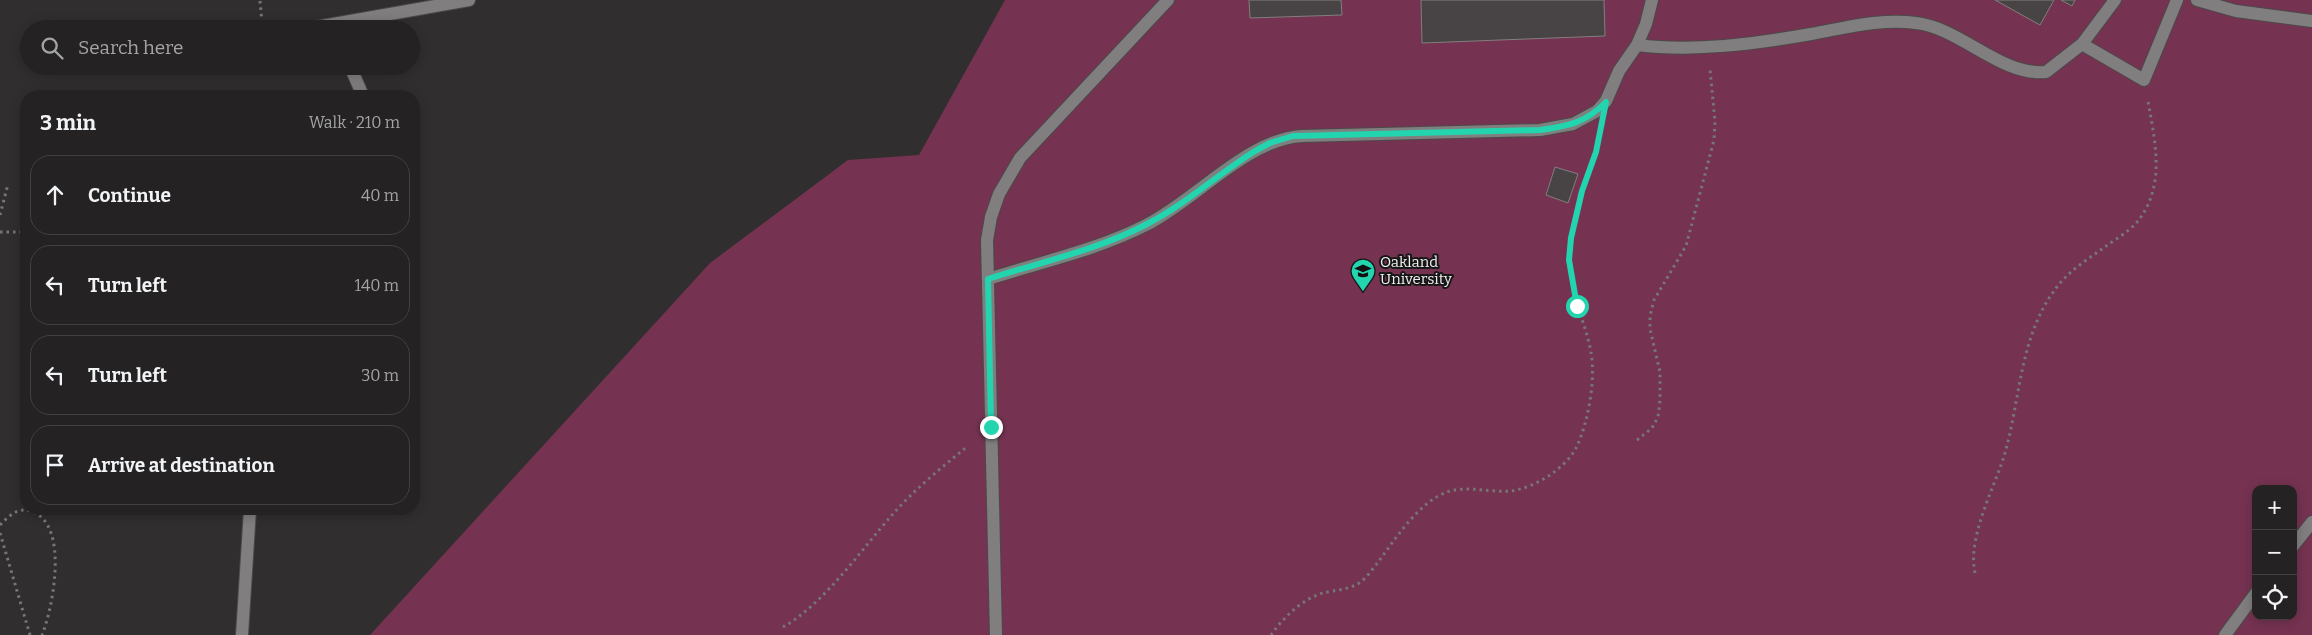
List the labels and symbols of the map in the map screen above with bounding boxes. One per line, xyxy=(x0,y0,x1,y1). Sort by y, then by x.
place label: Oakland University xyxy=(1380,253,1452,288)
school or university icon: Oakland University xyxy=(1350,258,1376,292)
route start xyxy=(1566,295,1589,318)
route end xyxy=(980,416,1003,439)

